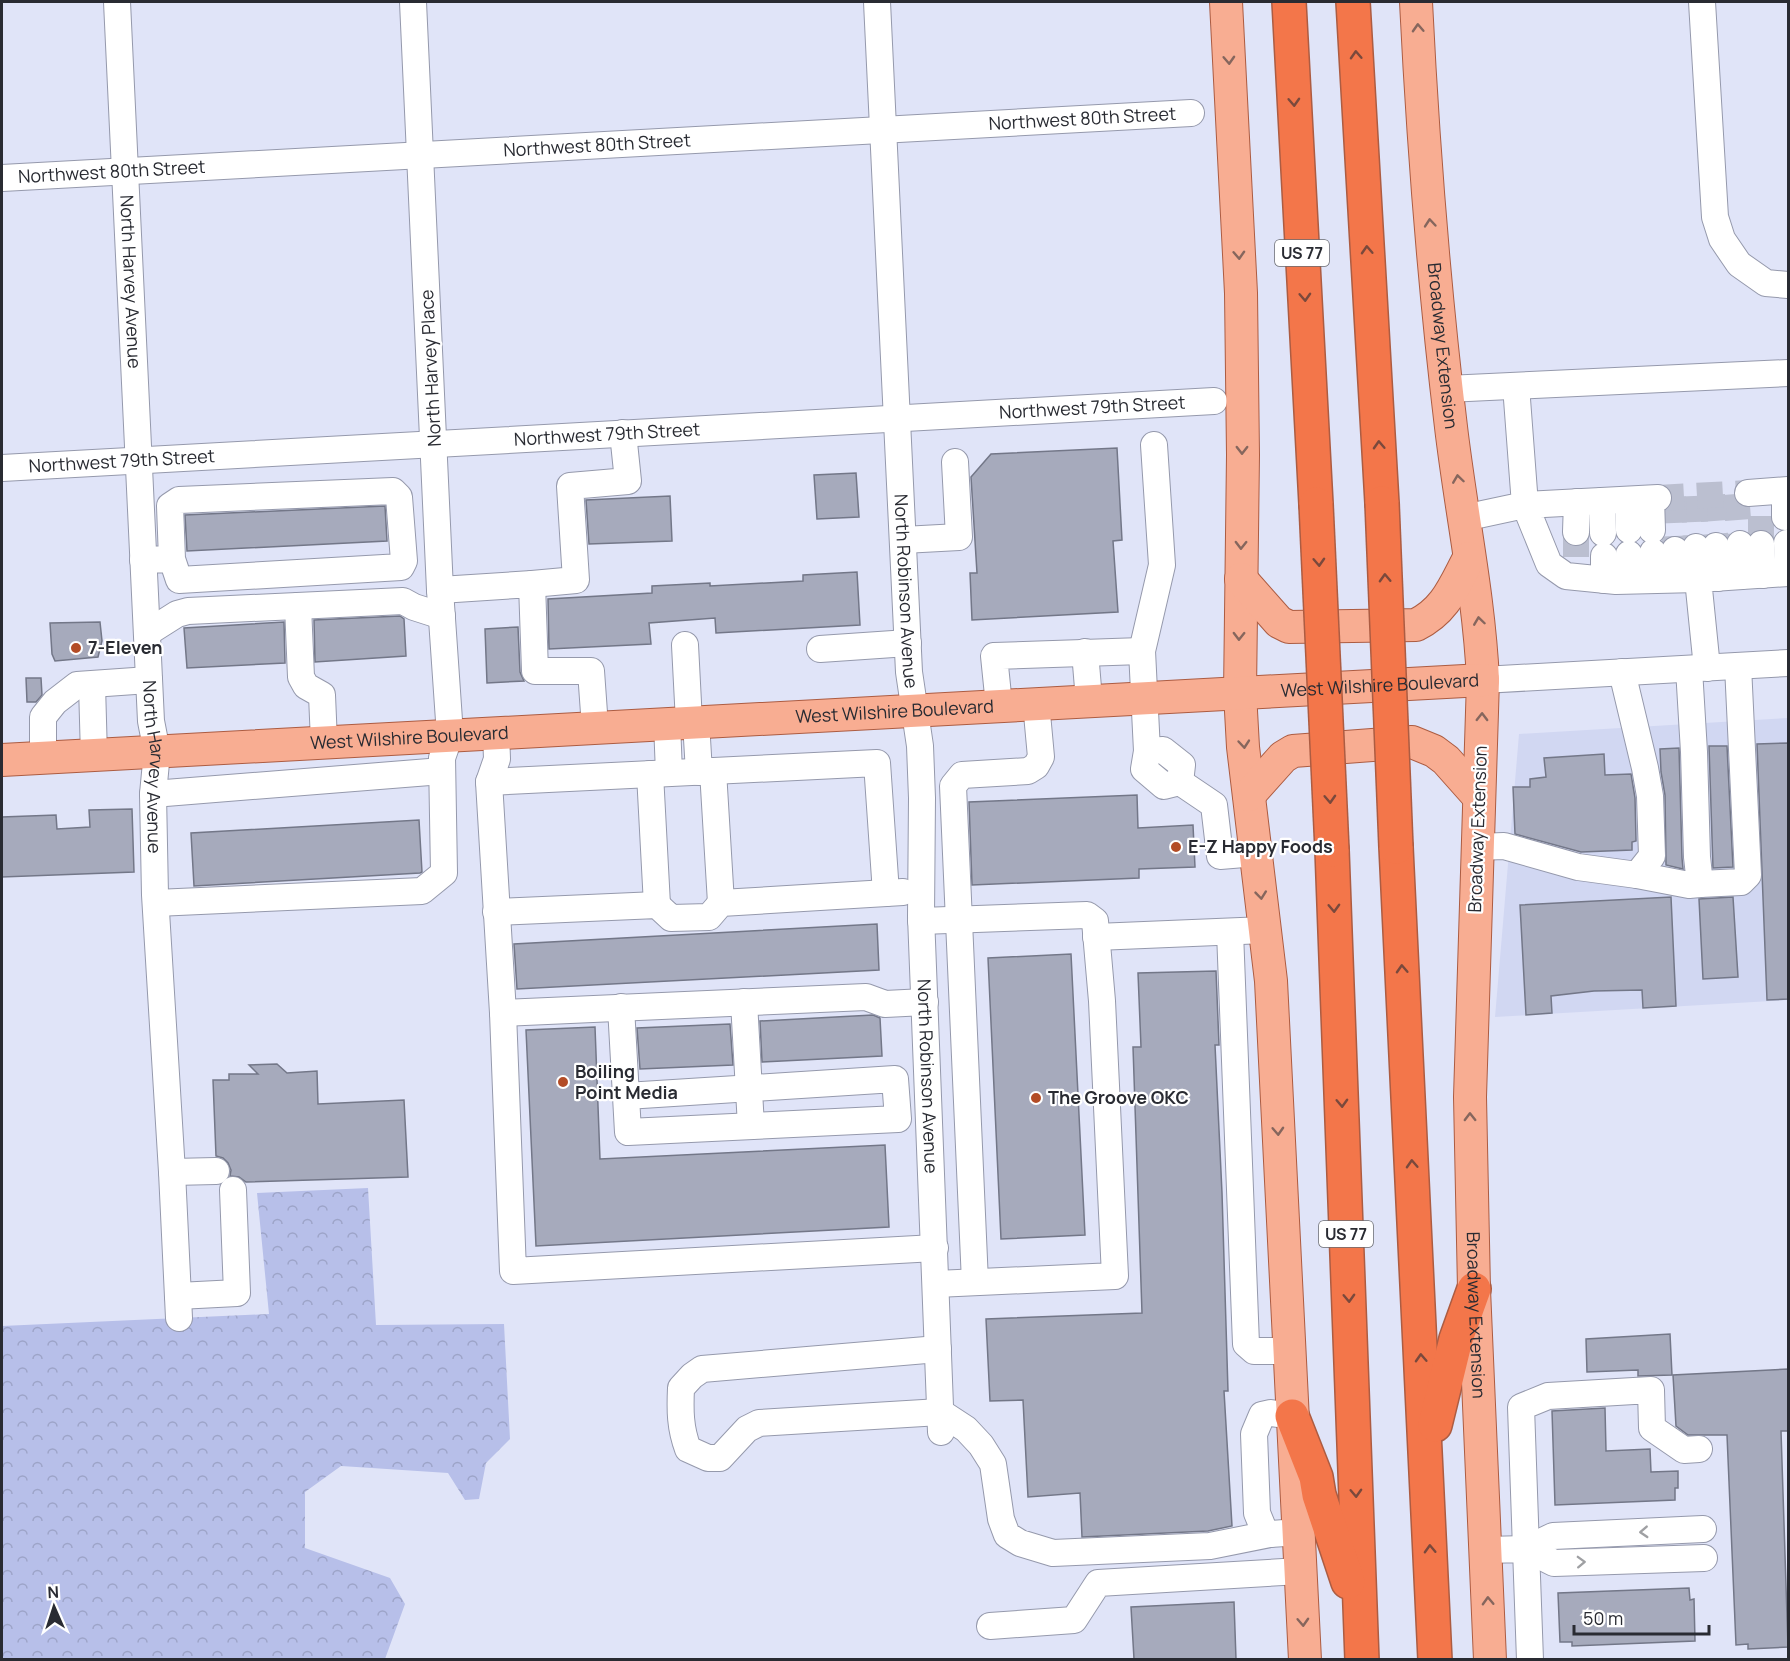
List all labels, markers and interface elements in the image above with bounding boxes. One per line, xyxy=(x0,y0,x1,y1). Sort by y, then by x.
one-way arrow xyxy=(1411,24,1424,33)
one-way arrow xyxy=(1350,51,1363,60)
one-way arrow xyxy=(1223,55,1236,64)
one-way arrow xyxy=(1288,97,1301,106)
street label: Northwest 80th Street xyxy=(988,101,1177,135)
street label: Northwest 80th Street xyxy=(503,127,691,162)
street label: Northwest 80th Street xyxy=(17,154,206,188)
street label: North Harvey Avenue xyxy=(115,194,147,369)
one-way arrow xyxy=(1424,218,1437,227)
road number: US 77 xyxy=(1275,240,1329,266)
one-way arrow xyxy=(1361,245,1374,254)
one-way arrow xyxy=(1232,250,1245,259)
street label: Broadway Extension xyxy=(1423,262,1464,430)
street label: North Harvey Place xyxy=(414,289,446,447)
one-way arrow xyxy=(1298,292,1311,301)
street label: Northwest 79th Street xyxy=(999,390,1186,424)
street label: Northwest 79th Street xyxy=(513,416,701,451)
one-way arrow xyxy=(1372,440,1385,449)
street label: Northwest 79th Street xyxy=(28,443,215,478)
one-way arrow xyxy=(1236,445,1248,454)
one-way arrow xyxy=(1453,475,1465,484)
street label: North Robinson Avenue xyxy=(890,493,924,690)
one-way arrow xyxy=(1235,540,1247,549)
one-way arrow xyxy=(1312,558,1325,567)
one-way arrow xyxy=(1379,574,1392,583)
one-way arrow xyxy=(1474,617,1486,626)
one-way arrow xyxy=(1233,631,1246,640)
place label: 7-Eleven xyxy=(88,635,163,659)
marker: 7-Eleven xyxy=(69,641,83,655)
street label: West Wilshire Boulevard xyxy=(1280,667,1480,702)
street label: North Harvey Avenue xyxy=(138,680,170,854)
street label: West Wilshire Boulevard xyxy=(795,693,994,728)
one-way arrow xyxy=(1476,712,1489,721)
street label: West Wilshire Boulevard xyxy=(310,720,509,754)
one-way arrow xyxy=(1237,740,1250,749)
street label: Broadway Extension xyxy=(1462,745,1492,913)
one-way arrow xyxy=(1323,794,1336,803)
place label: E-Z Happy Foods xyxy=(1188,834,1333,858)
marker: E-Z Happy Foods xyxy=(1169,840,1183,854)
one-way arrow xyxy=(1254,891,1267,900)
one-way arrow xyxy=(1328,904,1341,913)
one-way arrow xyxy=(1396,964,1409,973)
street label: North Robinson Avenue xyxy=(912,978,944,1174)
place label: Boiling Point Media xyxy=(575,1059,678,1104)
marker: Boiling Point Media xyxy=(556,1075,570,1089)
place label: The Groove OKC xyxy=(1048,1085,1189,1109)
marker: The Groove OKC xyxy=(1029,1091,1043,1105)
one-way arrow xyxy=(1335,1099,1348,1108)
one-way arrow xyxy=(1464,1112,1476,1121)
one-way arrow xyxy=(1272,1127,1285,1136)
one-way arrow xyxy=(1405,1159,1418,1168)
road number: US 77 xyxy=(1319,1221,1373,1247)
street label: Broadway Extension xyxy=(1462,1231,1492,1399)
one-way arrow xyxy=(1342,1294,1355,1303)
one-way arrow xyxy=(1415,1354,1428,1363)
one-way arrow xyxy=(1349,1489,1362,1498)
one-way arrow xyxy=(1640,1525,1649,1538)
one-way arrow xyxy=(1424,1544,1436,1553)
one-way arrow xyxy=(1577,1556,1586,1568)
north arrow xyxy=(24,1577,84,1637)
text: N xyxy=(47,1581,60,1603)
one-way arrow xyxy=(1482,1597,1494,1606)
scale bar xyxy=(1574,1598,1709,1636)
text: 50 m xyxy=(1583,1606,1623,1630)
one-way arrow xyxy=(1297,1617,1310,1626)

